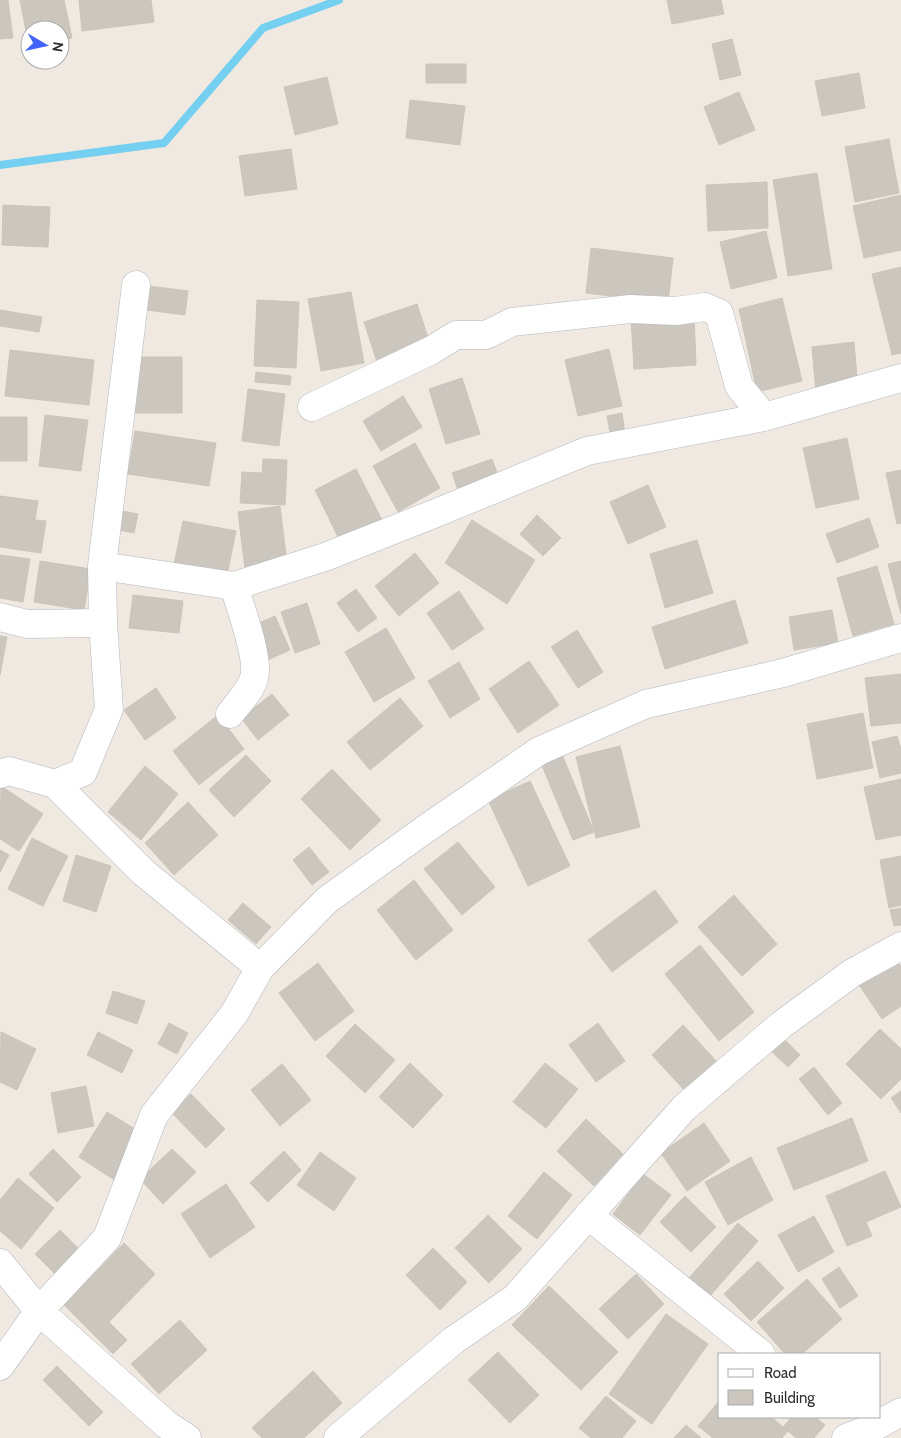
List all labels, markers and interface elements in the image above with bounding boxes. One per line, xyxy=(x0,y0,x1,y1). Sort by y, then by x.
north arrow xyxy=(20,20,70,70)
text: N xyxy=(48,41,68,53)
legend xyxy=(718,1353,881,1418)
text: Road xyxy=(764,1364,797,1382)
text: Building xyxy=(764,1389,815,1407)

